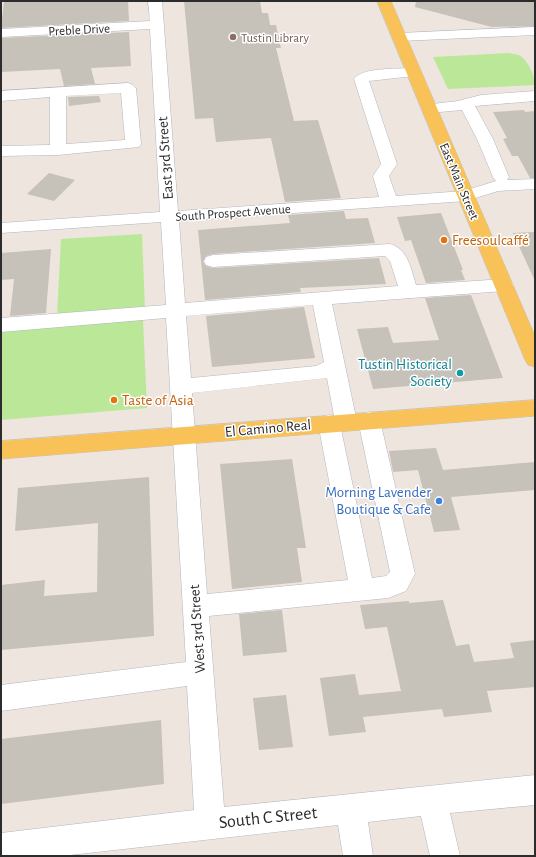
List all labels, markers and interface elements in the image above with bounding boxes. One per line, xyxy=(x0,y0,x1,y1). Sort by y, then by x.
street label: Preble Drive xyxy=(48,22,110,39)
marker: Tustin Library xyxy=(228,32,238,42)
place label: Tustin Library xyxy=(241,32,309,45)
street label: East 3rd Street xyxy=(155,116,176,200)
street label: East Main Street xyxy=(437,141,481,222)
street label: South Prospect Avenue xyxy=(175,203,291,224)
place label: Freesoulcaffé xyxy=(452,233,529,248)
marker: Freesoulcaffé xyxy=(439,235,449,245)
place label: Tustin Historical Society xyxy=(358,357,453,389)
marker: Tustin Historical Society xyxy=(455,368,465,378)
place label: Taste of Asia xyxy=(122,393,194,408)
marker: Taste of Asia xyxy=(109,395,119,405)
street label: El Camino Real xyxy=(224,417,312,440)
place label: Morning Lavender Boutique & Cafe xyxy=(325,485,431,517)
marker: Morning Lavender Boutique & Cafe xyxy=(434,496,444,506)
street label: West 3rd Street xyxy=(187,584,208,674)
street label: South C Street xyxy=(218,804,318,832)

